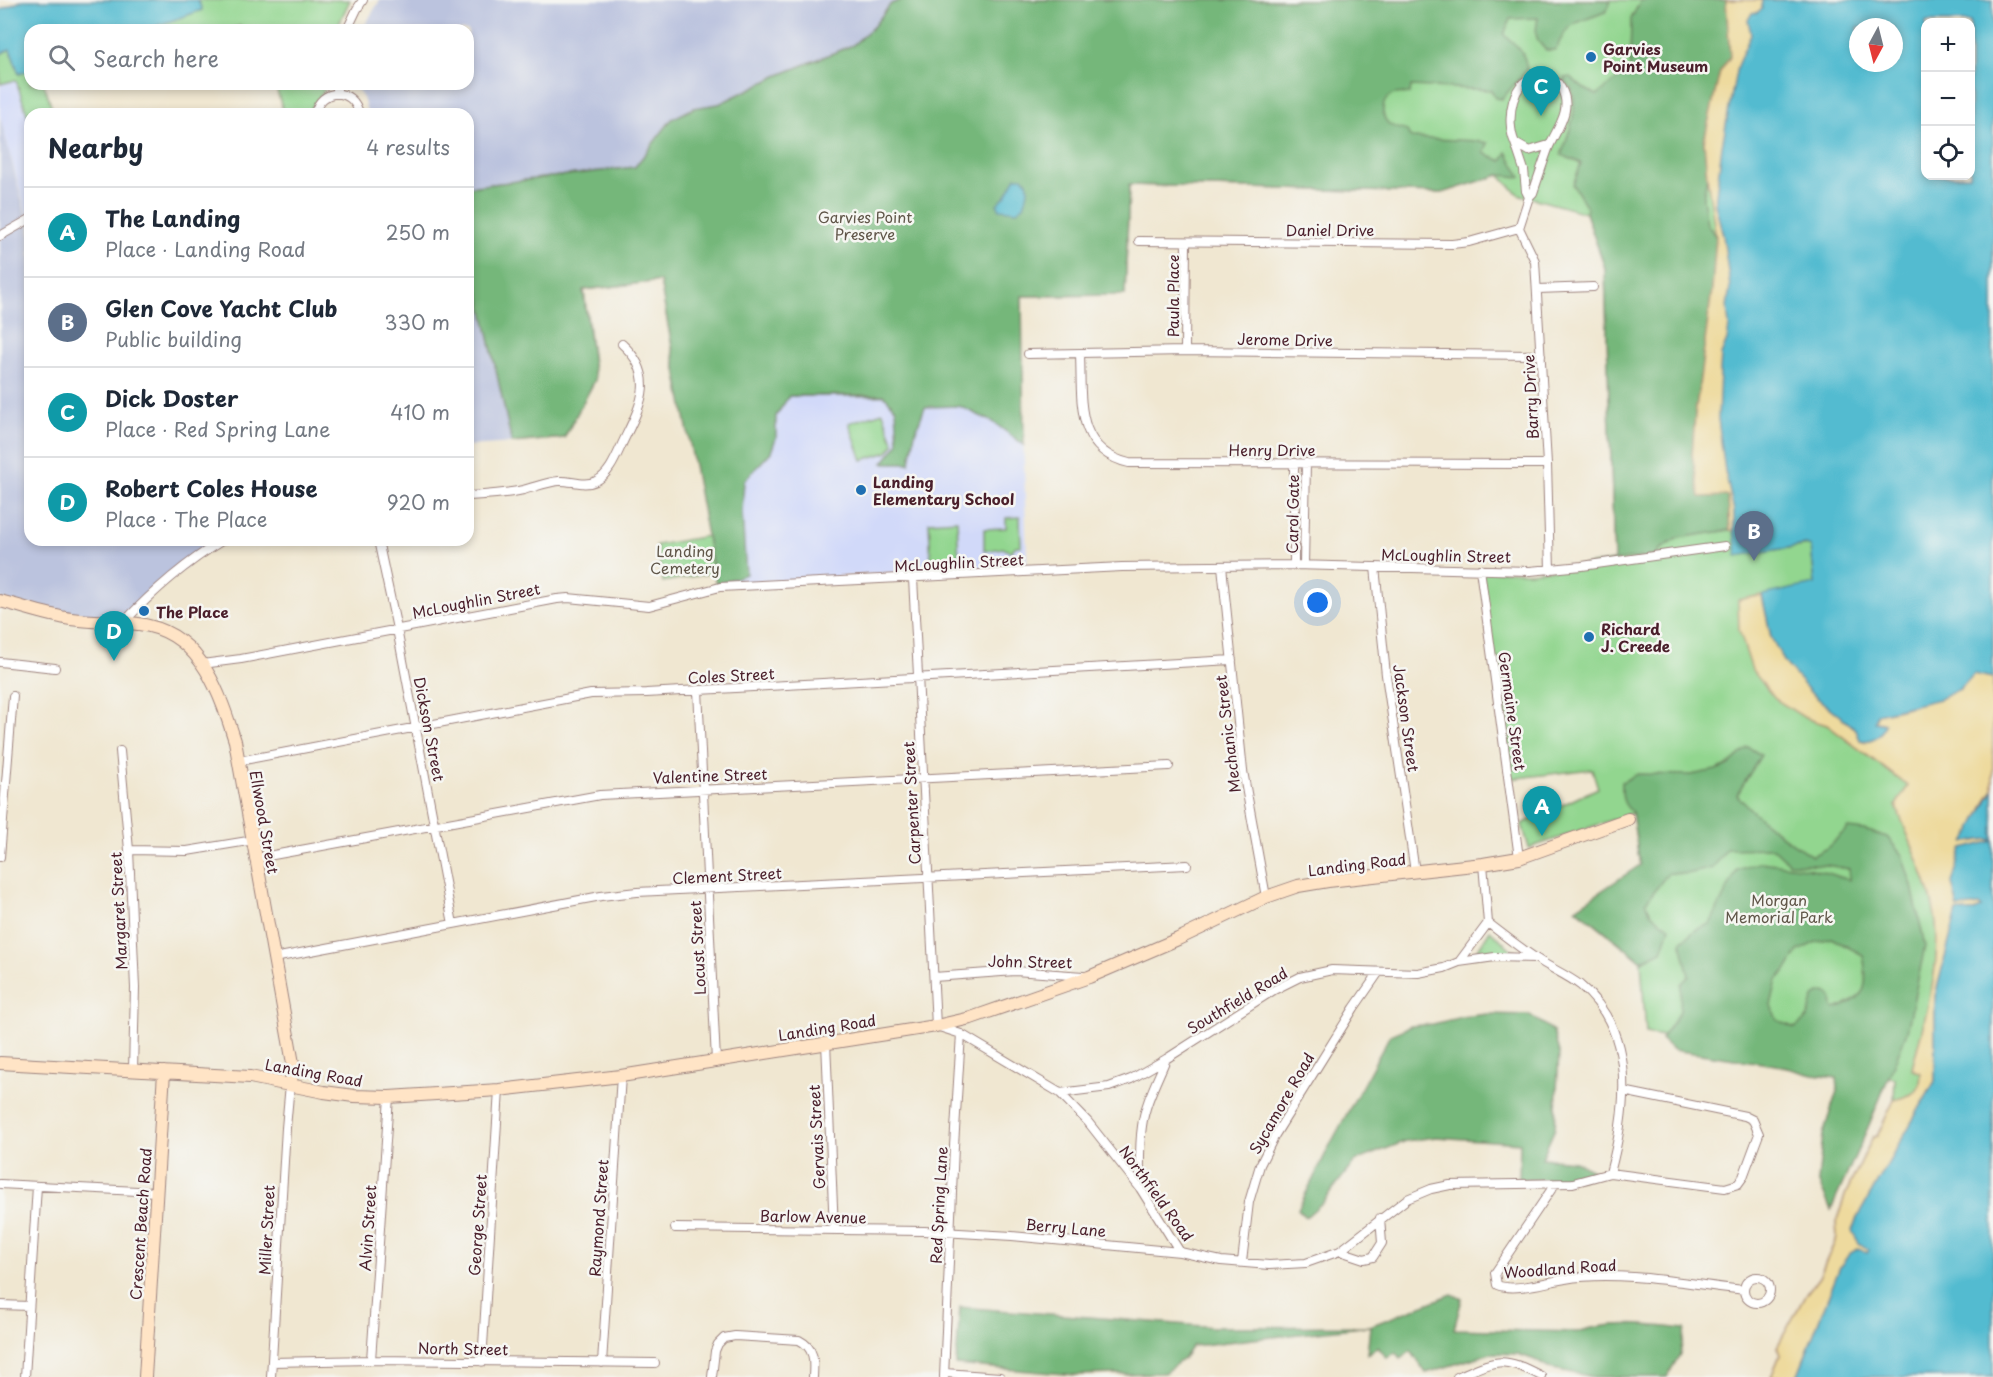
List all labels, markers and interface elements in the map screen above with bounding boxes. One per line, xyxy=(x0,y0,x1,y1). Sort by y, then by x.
north arrow xyxy=(1849,18,1903,72)
map controls xyxy=(1921,18,1975,180)
button: + xyxy=(1921,18,1975,72)
search box xyxy=(24,24,474,90)
place label: Garvies Point Museum xyxy=(1603,37,1708,77)
icon: search xyxy=(45,41,78,74)
text: Search here xyxy=(93,41,219,74)
marker: Garvies Point Museum xyxy=(1584,50,1598,64)
pin: C xyxy=(1522,66,1560,116)
button: − xyxy=(1921,72,1975,126)
button: locate xyxy=(1921,126,1975,180)
text: Nearby xyxy=(48,128,143,167)
text: 4 results xyxy=(366,132,450,162)
text: The Landing xyxy=(105,201,241,234)
park label: Garvies Point Preserve xyxy=(818,205,912,245)
text: A xyxy=(60,217,75,247)
text: 250 m xyxy=(386,217,450,247)
street label: Daniel Drive xyxy=(1286,218,1374,241)
text: Place · Landing Road xyxy=(105,234,306,264)
street label: Paula Place xyxy=(1161,255,1184,337)
text: Glen Cove Yacht Club xyxy=(105,291,338,324)
text: B xyxy=(61,307,74,337)
text: 330 m xyxy=(384,307,450,337)
text: Public building xyxy=(105,324,242,354)
street label: Jerome Drive xyxy=(1237,327,1333,351)
street label: Barry Drive xyxy=(1516,354,1544,440)
text: Dick Doster xyxy=(105,381,238,414)
text: C xyxy=(60,397,75,427)
text: 410 m xyxy=(390,397,450,427)
text: Place · Red Spring Lane xyxy=(105,414,330,444)
street label: Henry Drive xyxy=(1229,438,1315,461)
place label: Landing Elementary School xyxy=(873,470,1014,510)
text: Robert Coles House xyxy=(105,471,318,504)
street label: Carol Gate xyxy=(1280,474,1304,554)
marker: Landing Elementary School xyxy=(854,483,868,497)
text: D xyxy=(60,487,75,517)
text: 920 m xyxy=(387,487,450,517)
text: Place · The Place xyxy=(105,504,267,534)
pin: B xyxy=(1734,512,1774,561)
park label: Landing Cemetery xyxy=(650,539,720,579)
street label: McLoughlin Street xyxy=(1381,542,1511,568)
street label: McLoughlin Street xyxy=(894,547,1024,577)
street label: McLoughlin Street xyxy=(410,576,542,624)
your location xyxy=(1303,588,1332,617)
place label: The Place xyxy=(156,600,229,623)
marker: The Place xyxy=(137,604,151,618)
pin: D xyxy=(94,612,134,661)
place label: Richard J. Creede xyxy=(1601,617,1670,657)
marker: Richard J. Creede xyxy=(1582,630,1596,644)
street label: Germaine Street xyxy=(1493,650,1533,772)
street label: Coles Street xyxy=(687,661,775,689)
street label: Jackson Street xyxy=(1388,663,1426,773)
street label: Mechanic Street xyxy=(1208,674,1246,794)
street label: Dickson Street xyxy=(409,675,451,783)
street label: Carpenter Street xyxy=(896,741,926,865)
street label: Valentine Street xyxy=(652,762,768,788)
street label: Ellwood Street xyxy=(245,768,285,876)
pin: A xyxy=(1522,786,1562,836)
street label: Landing Road xyxy=(1307,847,1407,881)
street label: Margaret Street xyxy=(103,851,133,971)
street label: Clement Street xyxy=(672,861,782,889)
park label: Morgan Memorial Park xyxy=(1725,888,1833,928)
street label: Locust Street xyxy=(683,900,711,996)
street label: John Street xyxy=(988,949,1072,973)
street label: Southfield Road xyxy=(1182,961,1292,1039)
street label: Landing Road xyxy=(776,1008,878,1046)
street label: Sycamore Road xyxy=(1243,1048,1319,1158)
street label: Landing Road xyxy=(263,1052,365,1092)
street label: Gervais Street xyxy=(802,1084,830,1190)
street label: Northfield Road xyxy=(1114,1140,1200,1246)
street label: Red Spring Lane xyxy=(923,1146,953,1264)
street label: Crescent Beach Road xyxy=(123,1147,157,1301)
street label: Raymond Street xyxy=(582,1158,614,1277)
street label: George Street xyxy=(462,1173,492,1277)
street label: Miller Street xyxy=(252,1184,280,1276)
street label: Alvin Street xyxy=(353,1184,381,1272)
street label: Barlow Avenue xyxy=(759,1204,867,1228)
street label: Berry Lane xyxy=(1025,1212,1107,1242)
street label: Woodland Road xyxy=(1503,1253,1617,1283)
street label: North Street xyxy=(418,1336,508,1360)

